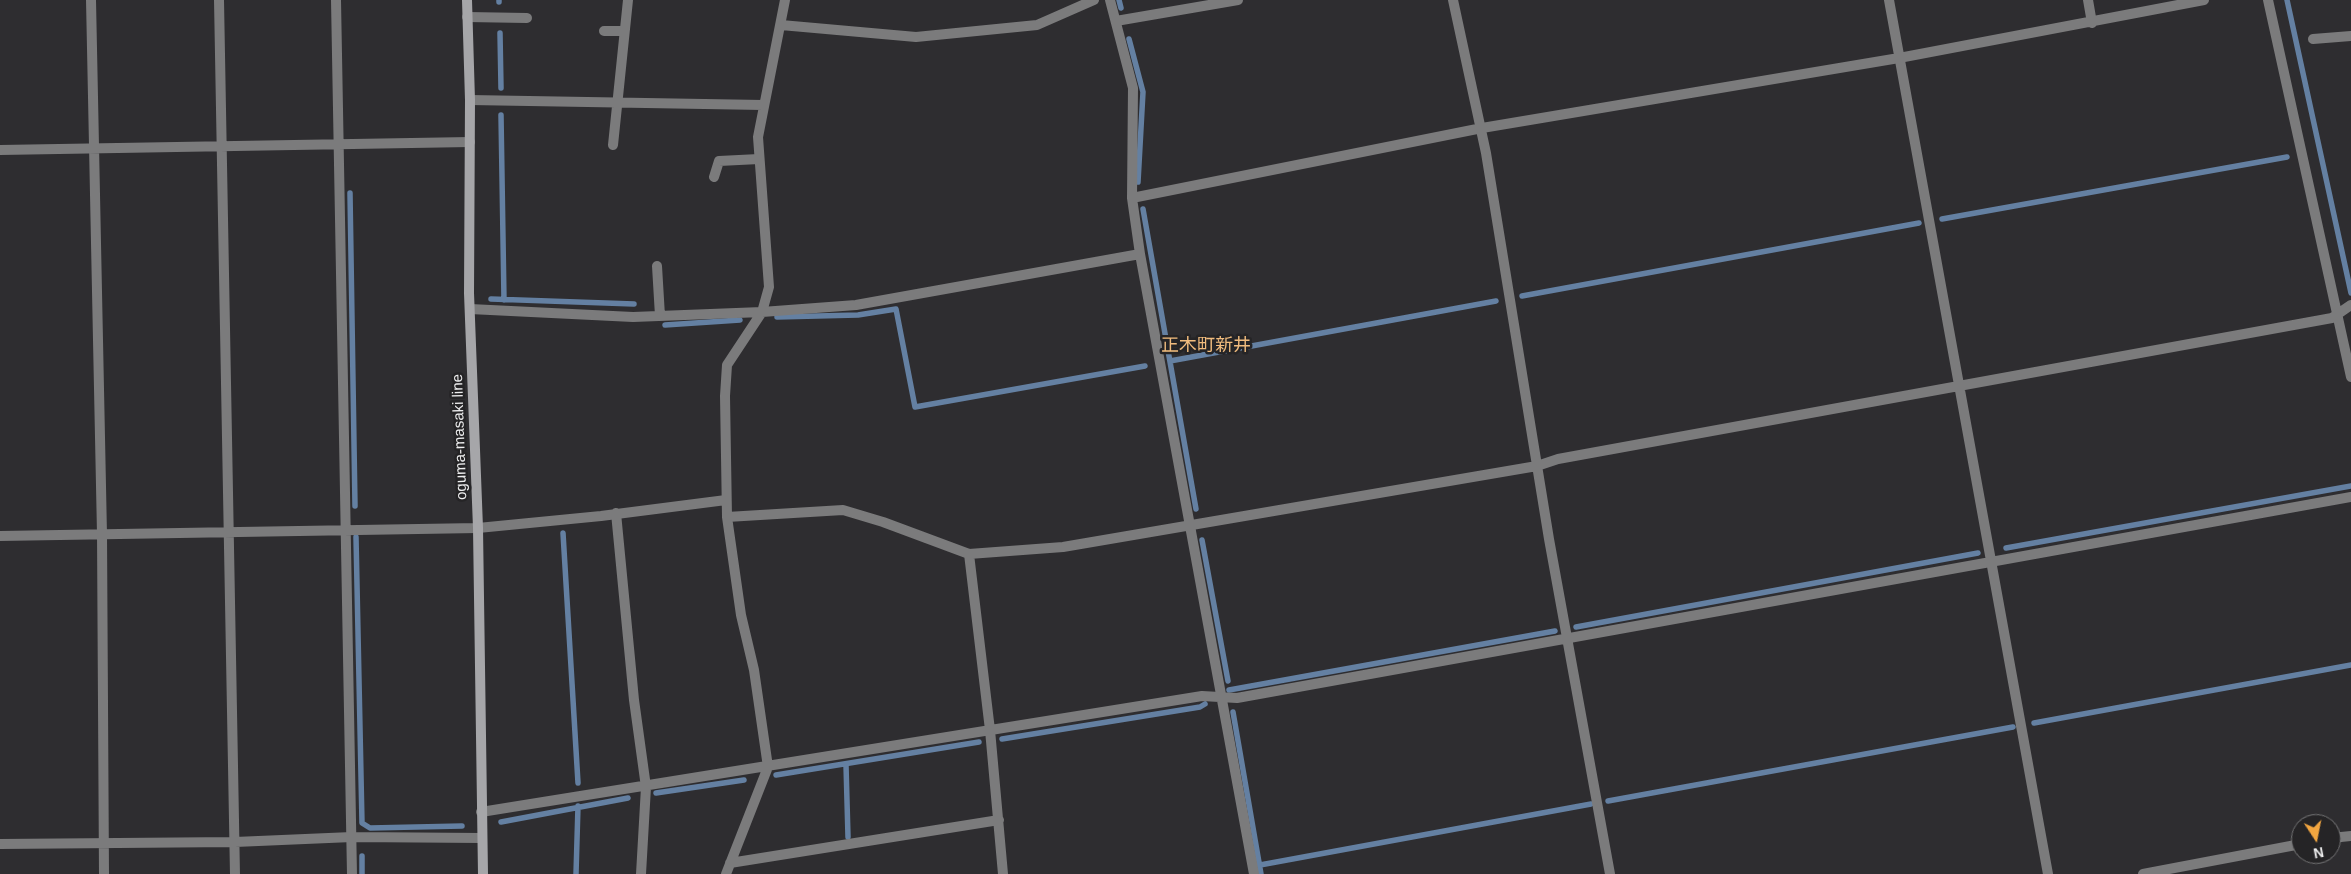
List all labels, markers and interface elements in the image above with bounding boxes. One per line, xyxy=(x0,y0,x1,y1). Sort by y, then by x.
district label: 正木町新井 xyxy=(1161,335,1251,357)
street label: oguma-masaki line xyxy=(449,374,471,500)
north arrow xyxy=(2291,814,2341,864)
text: N xyxy=(2312,844,2325,862)

